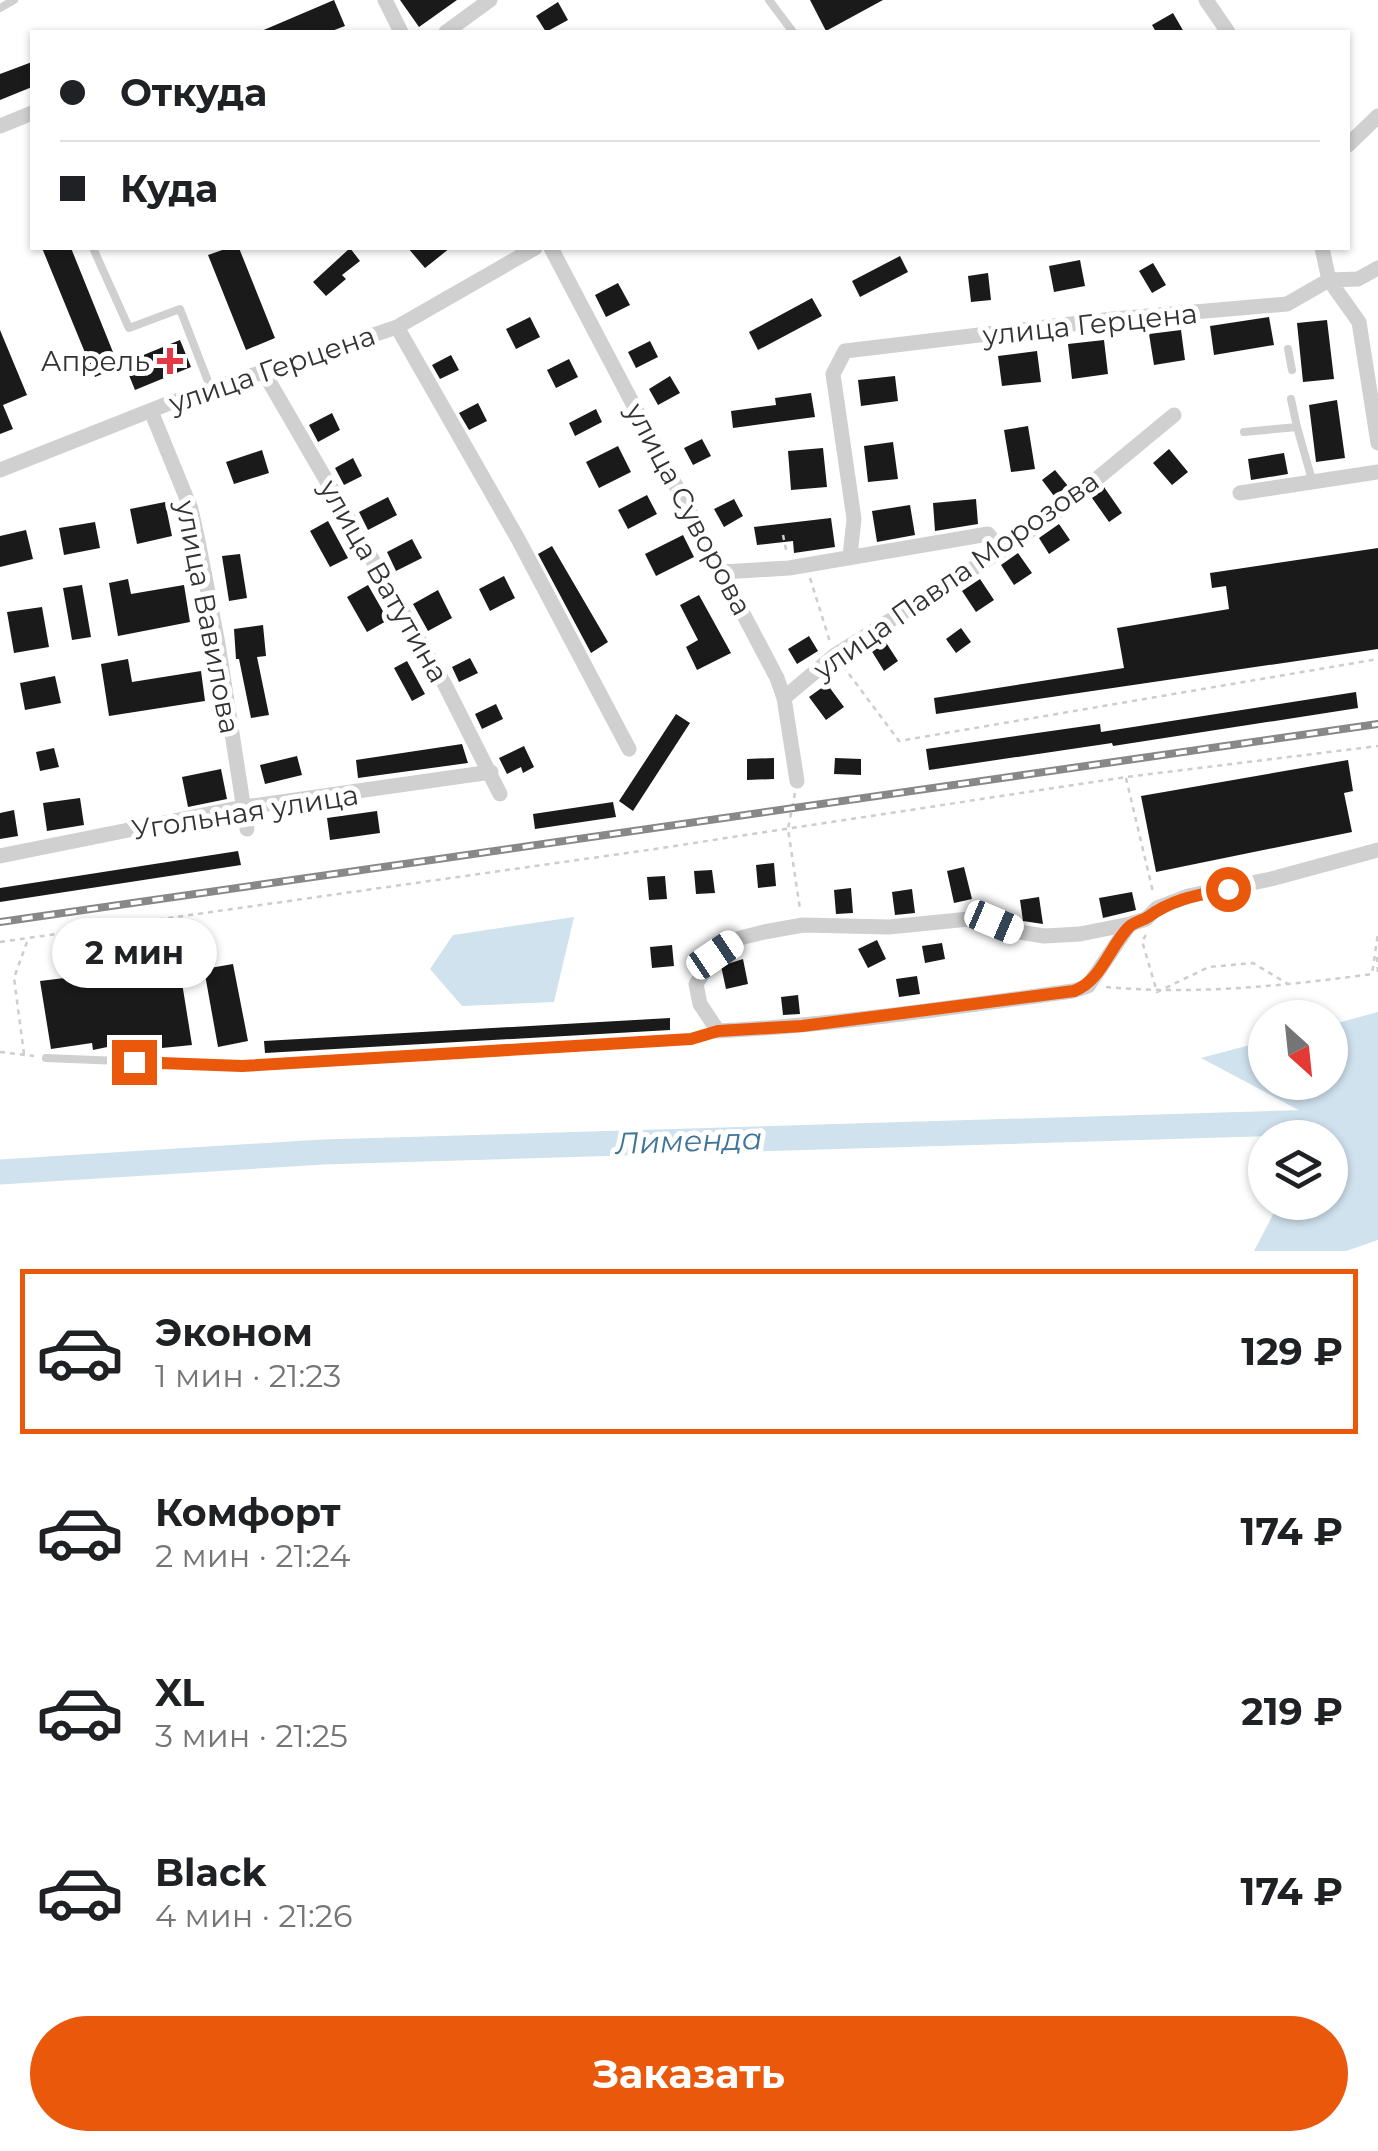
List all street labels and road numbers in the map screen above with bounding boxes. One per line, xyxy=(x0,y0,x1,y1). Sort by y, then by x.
street label: улица Герцена xyxy=(980,296,1199,352)
street label: улица Герцена xyxy=(164,318,379,420)
street label: улица Суворова xyxy=(618,396,759,621)
street label: улица Павла Морозова xyxy=(806,463,1105,687)
street label: улица Ватутина xyxy=(312,473,456,689)
street label: улица Вавилова xyxy=(168,496,247,737)
street label: Угольная улица xyxy=(129,777,361,847)

